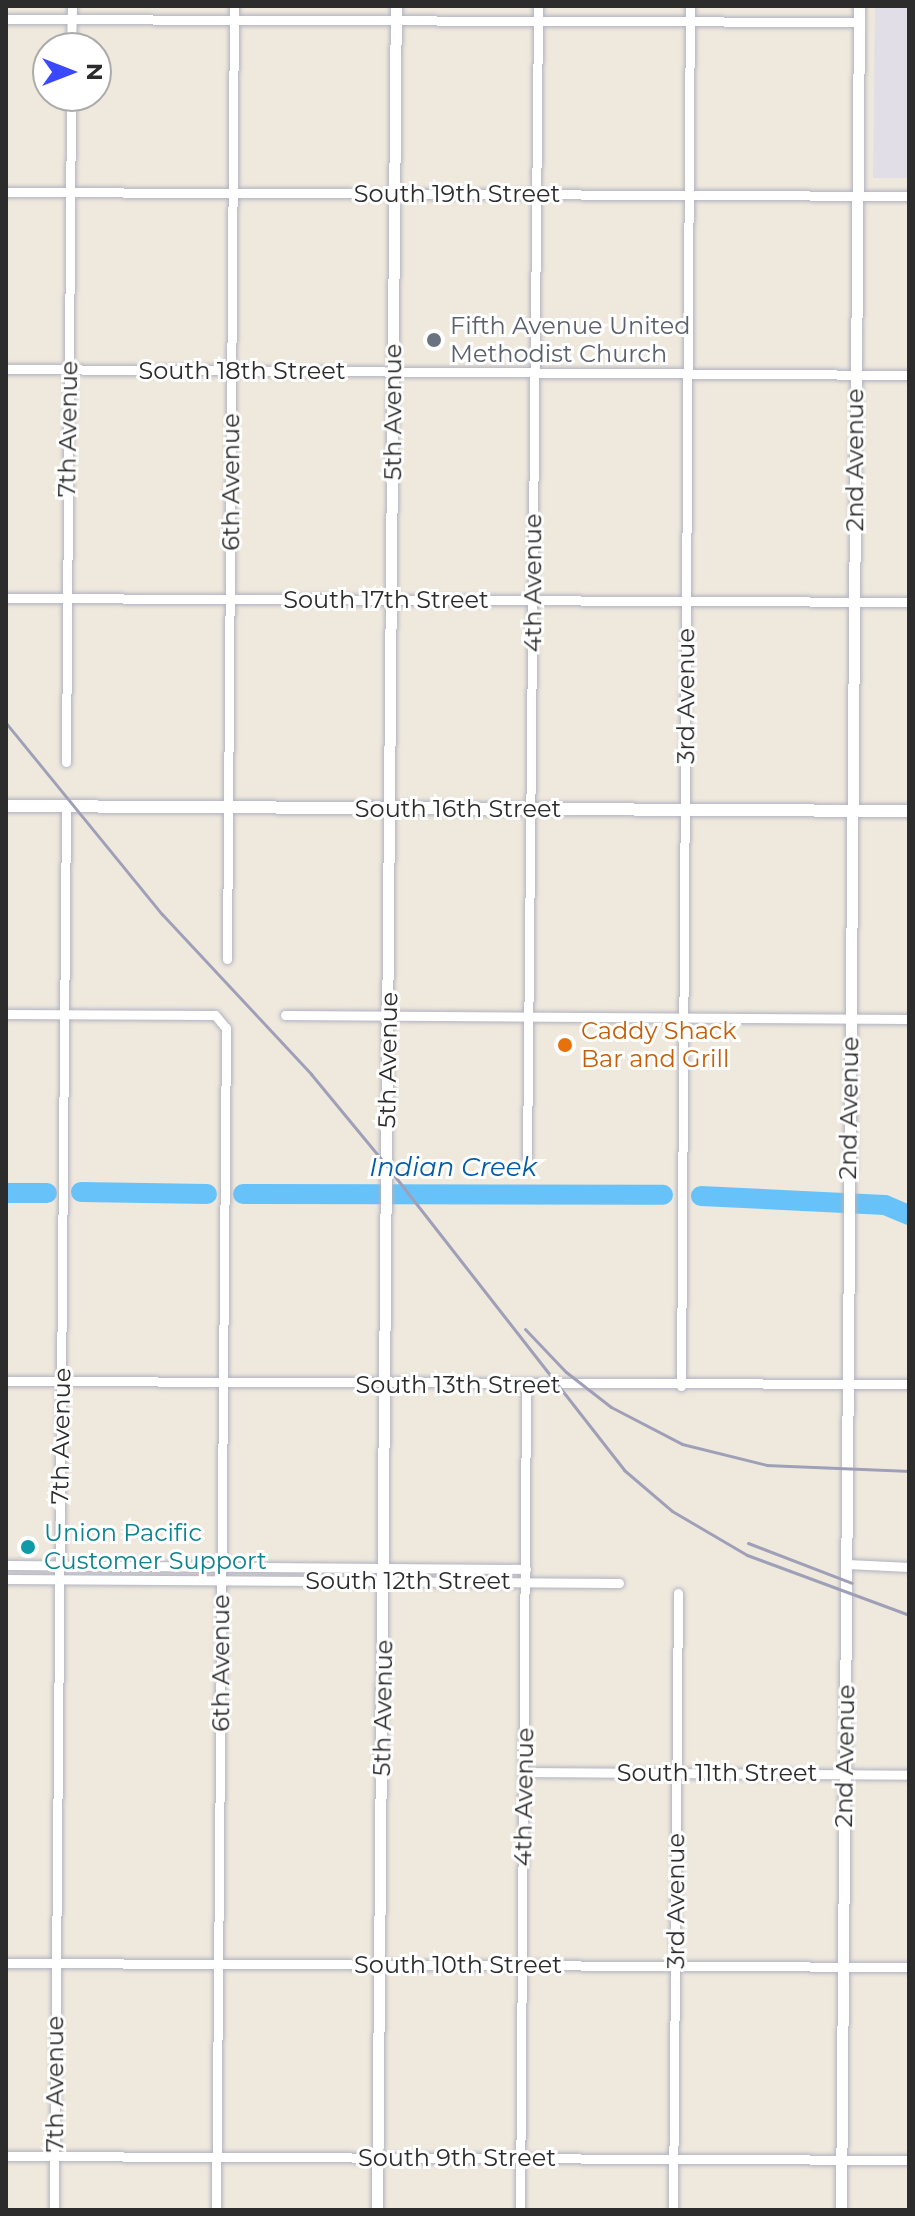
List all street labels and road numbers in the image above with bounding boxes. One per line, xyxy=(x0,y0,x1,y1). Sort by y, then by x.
street label: South 19th Street xyxy=(354,180,560,208)
street label: 5th Avenue xyxy=(379,344,407,480)
street label: South 18th Street xyxy=(139,357,345,385)
street label: 7th Avenue xyxy=(52,360,84,498)
street label: 2nd Avenue xyxy=(841,389,869,531)
street label: 6th Avenue xyxy=(217,413,245,551)
street label: 4th Avenue xyxy=(519,514,547,652)
street label: South 17th Street xyxy=(283,586,489,614)
street label: 3rd Avenue xyxy=(672,628,700,764)
street label: South 16th Street xyxy=(355,795,561,823)
street label: 5th Avenue xyxy=(372,992,404,1128)
street label: 2nd Avenue xyxy=(833,1036,865,1180)
street label: 7th Avenue xyxy=(45,1367,77,1505)
street label: South 13th Street xyxy=(355,1371,561,1399)
street label: South 12th Street xyxy=(305,1567,511,1595)
street label: 6th Avenue xyxy=(207,1594,235,1732)
street label: 5th Avenue xyxy=(367,1640,399,1776)
street label: 2nd Avenue xyxy=(829,1684,861,1828)
street label: 4th Avenue xyxy=(508,1727,540,1867)
street label: South 11th Street xyxy=(617,1759,817,1787)
street label: 3rd Avenue xyxy=(662,1833,690,1969)
street label: South 10th Street xyxy=(354,1951,562,1979)
street label: 7th Avenue xyxy=(41,2016,69,2152)
street label: South 9th Street xyxy=(358,2144,556,2172)

